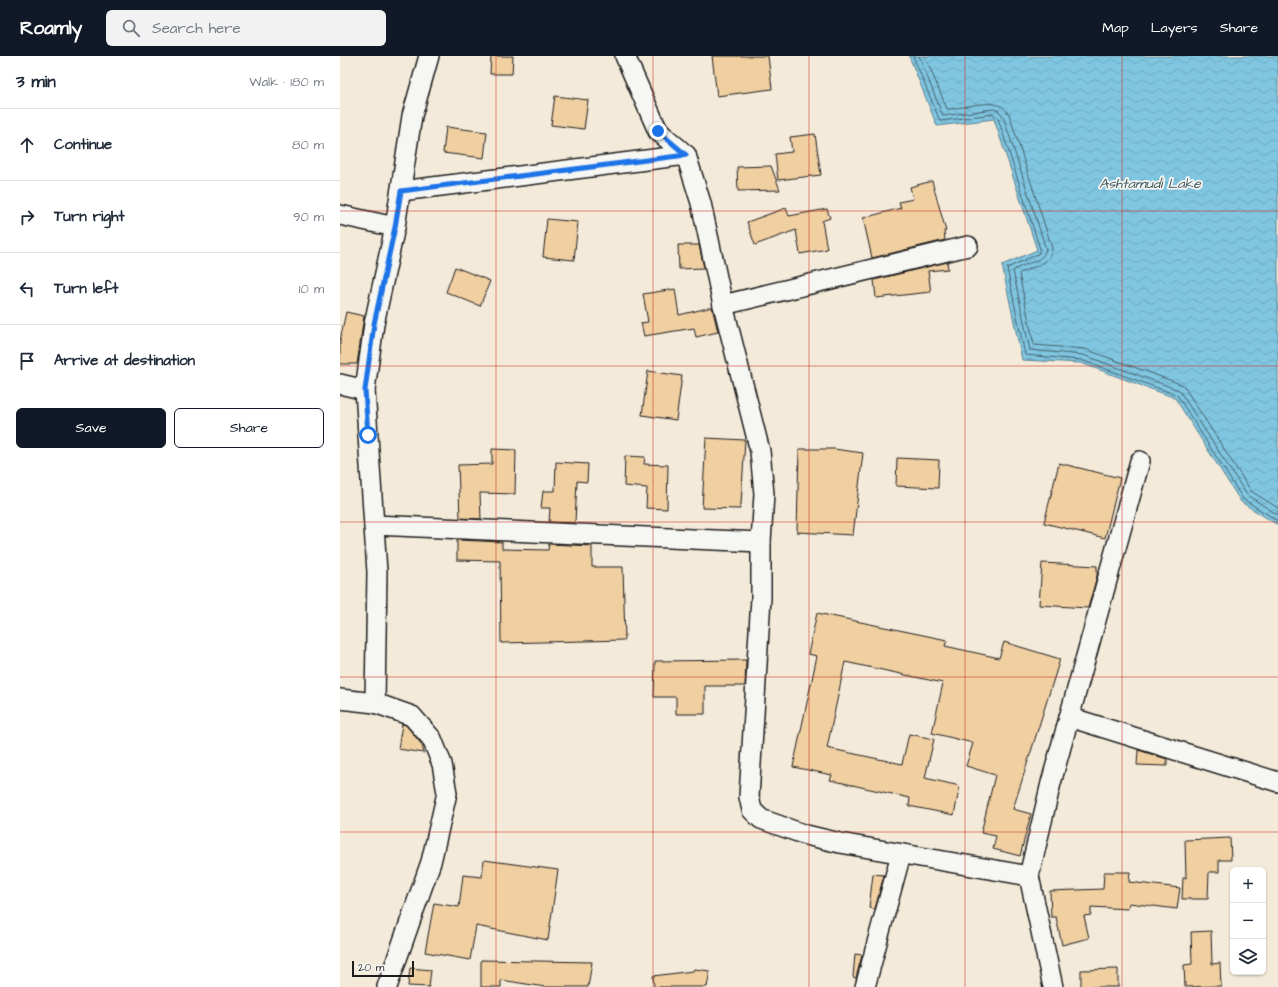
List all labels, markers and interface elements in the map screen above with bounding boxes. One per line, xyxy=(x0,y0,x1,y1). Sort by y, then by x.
search box xyxy=(106,10,386,46)
text: Roamly xyxy=(20,15,82,42)
icon: search xyxy=(120,17,142,39)
text: Search here xyxy=(152,18,241,39)
text: Map xyxy=(1102,18,1129,38)
text: Layers xyxy=(1151,18,1198,38)
text: Share xyxy=(1220,18,1258,38)
text: 3 min xyxy=(16,70,56,94)
text: Walk · 180 m xyxy=(249,73,324,91)
route end xyxy=(649,122,667,140)
icon: ahead xyxy=(16,134,38,156)
text: Continue xyxy=(54,134,112,155)
text: 80 m xyxy=(292,136,324,154)
water label: Ashtamudi Lake xyxy=(1099,174,1202,194)
icon: right xyxy=(16,206,38,228)
text: Turn right xyxy=(54,206,125,227)
text: 90 m xyxy=(293,208,324,226)
icon: left xyxy=(16,278,38,300)
text: Turn left xyxy=(54,278,118,299)
text: 10 m xyxy=(299,280,324,298)
icon: arrive xyxy=(16,350,38,372)
text: Arrive at destination xyxy=(54,350,195,371)
button: Save xyxy=(16,408,166,448)
button: Share xyxy=(174,408,324,448)
route start xyxy=(359,426,377,444)
map controls xyxy=(1230,867,1266,975)
button: + xyxy=(1230,867,1266,903)
button: − xyxy=(1230,903,1266,939)
button: layers xyxy=(1230,939,1266,975)
scale bar xyxy=(352,959,414,978)
text: 20 m xyxy=(358,960,384,975)

